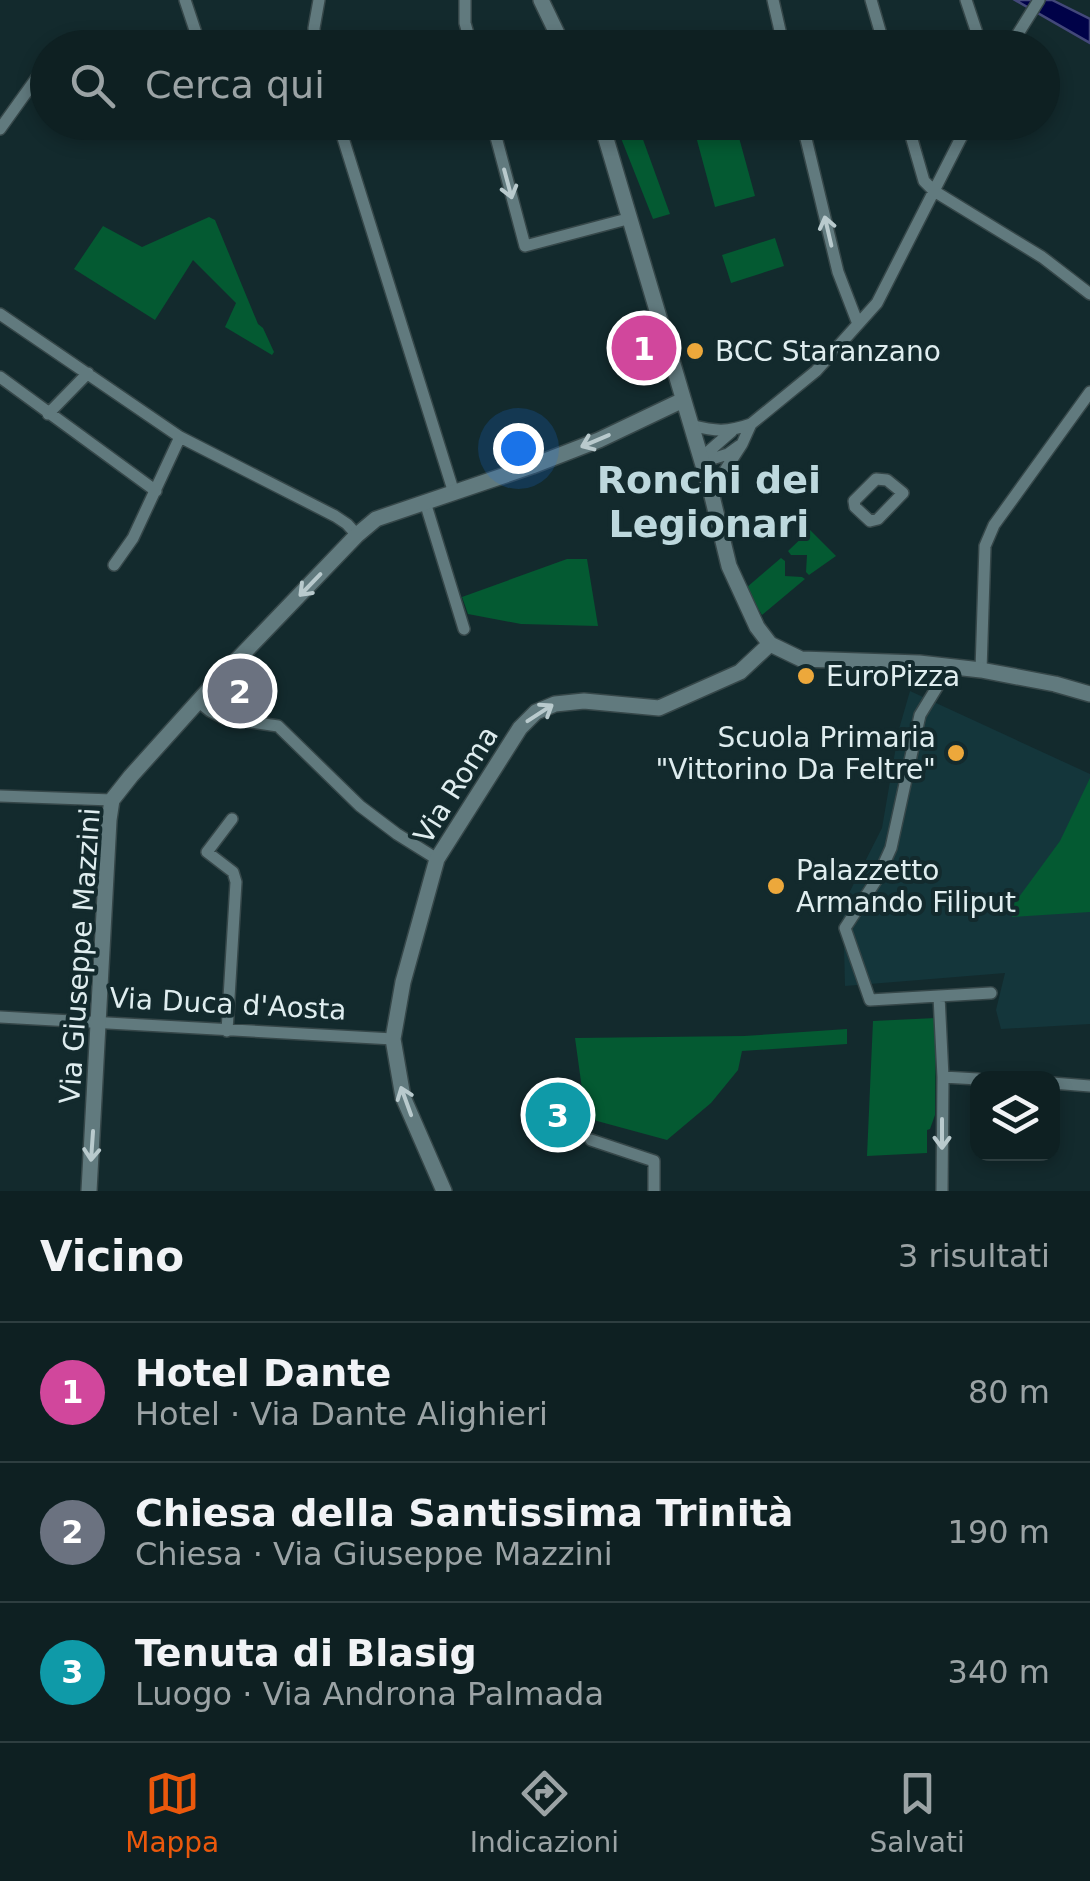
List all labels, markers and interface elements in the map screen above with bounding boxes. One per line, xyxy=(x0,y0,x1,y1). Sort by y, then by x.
search box xyxy=(30,30,1060,140)
icon: search xyxy=(65,58,120,113)
text: Cerca qui xyxy=(145,63,325,107)
one-way arrow xyxy=(500,168,519,199)
one-way arrow xyxy=(818,216,836,248)
pin: 1 xyxy=(612,310,676,386)
place label: BCC Staranzano xyxy=(715,335,941,368)
marker: BCC Staranzano xyxy=(684,340,706,362)
your location xyxy=(493,423,544,474)
one-way arrow xyxy=(580,433,611,451)
district label: Ronchi dei Legionari xyxy=(597,458,821,546)
one-way arrow xyxy=(299,572,323,596)
pin: 2 xyxy=(208,654,272,728)
place label: EuroPizza xyxy=(826,660,960,693)
marker: EuroPizza xyxy=(795,665,817,687)
one-way arrow xyxy=(525,703,553,724)
street label: Via Roma xyxy=(407,720,505,850)
place label: Scuola Primaria "Vittorino Da Feltre" xyxy=(655,721,936,786)
marker: Scuola Primaria "Vittorino Da Feltre" xyxy=(945,742,967,764)
street label: Via Giuseppe Mazzini xyxy=(53,807,107,1105)
place label: Palazzetto Armando Filiput xyxy=(796,854,1016,919)
marker: Palazzetto Armando Filiput xyxy=(765,875,787,897)
street label: Via Duca d'Aosta xyxy=(109,981,347,1027)
map controls xyxy=(970,1071,1060,1161)
button: layers xyxy=(970,1071,1060,1161)
pin: 3 xyxy=(526,1078,590,1152)
one-way arrow xyxy=(396,1087,414,1118)
one-way arrow xyxy=(932,1118,952,1150)
one-way arrow xyxy=(82,1130,101,1162)
text: Vicino xyxy=(40,1232,184,1281)
text: 3 risultati xyxy=(898,1237,1050,1275)
text: Hotel Dante xyxy=(135,1351,391,1395)
text: 1 xyxy=(61,1373,84,1411)
text: 80 m xyxy=(968,1373,1050,1411)
text: Hotel · Via Dante Alighieri xyxy=(135,1395,548,1433)
text: Chiesa della Santissima Trinità xyxy=(135,1491,794,1535)
text: 2 xyxy=(61,1513,84,1551)
text: 190 m xyxy=(948,1513,1050,1551)
text: Chiesa · Via Giuseppe Mazzini xyxy=(135,1535,613,1573)
text: Tenuta di Blasig xyxy=(135,1631,477,1675)
text: 3 xyxy=(61,1653,84,1691)
text: 340 m xyxy=(948,1653,1050,1691)
text: Luogo · Via Androna Palmada xyxy=(135,1675,604,1713)
tab: Mappa xyxy=(125,1766,219,1859)
tab: Indicazioni xyxy=(470,1766,619,1859)
tab: Salvati xyxy=(870,1766,965,1859)

